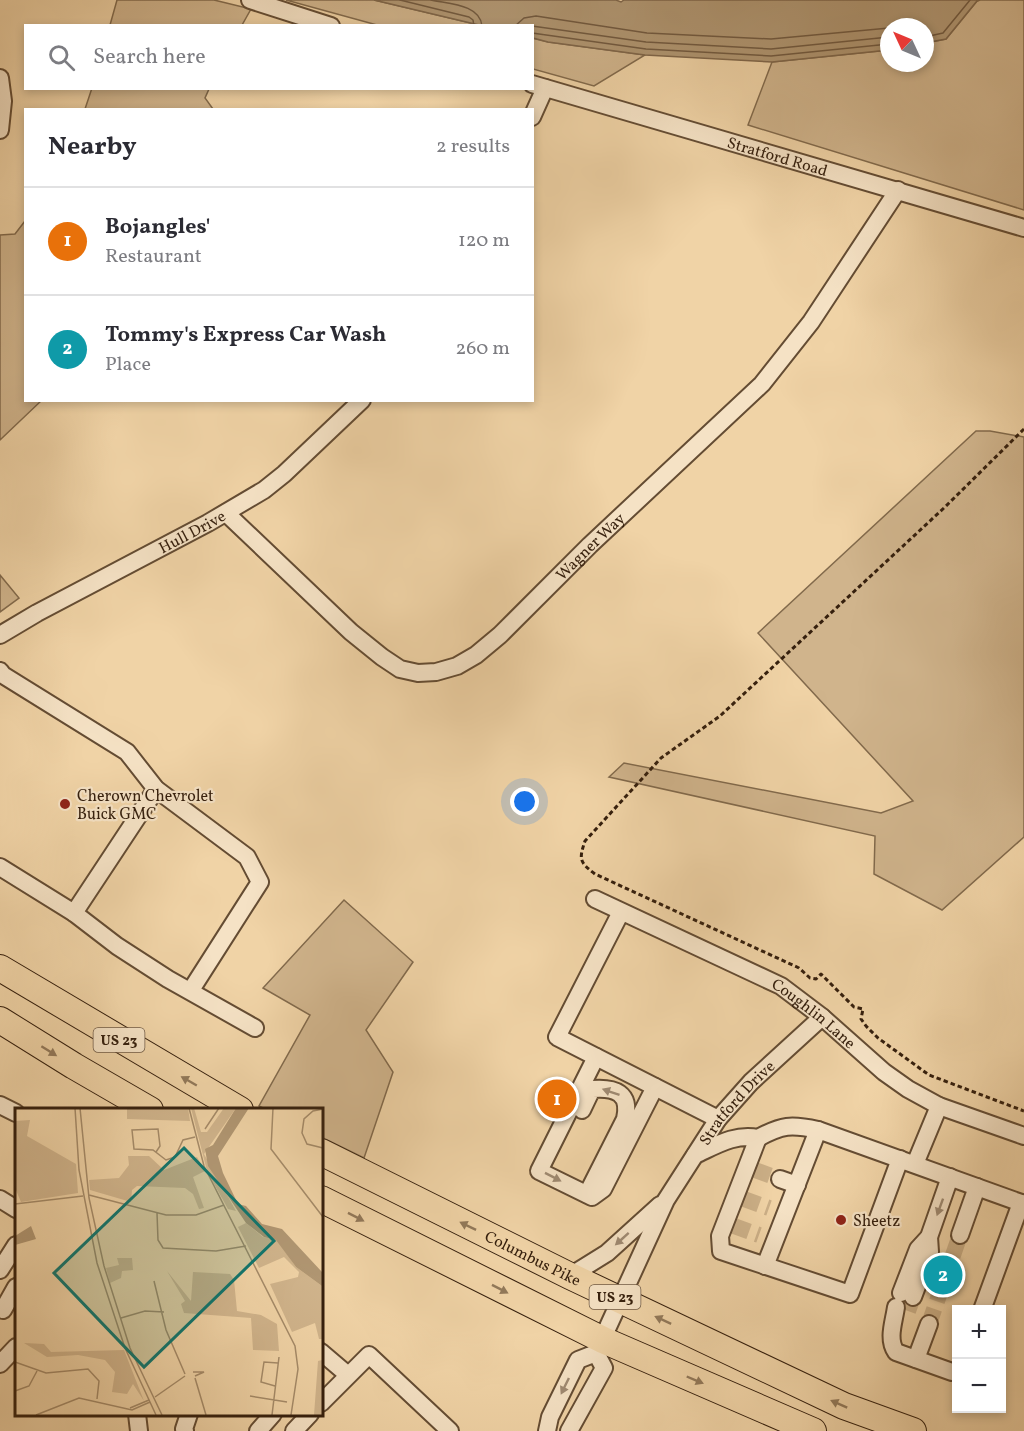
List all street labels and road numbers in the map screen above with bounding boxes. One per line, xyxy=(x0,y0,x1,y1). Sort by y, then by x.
street label: Stratford Road xyxy=(724,133,830,183)
street label: Hull Drive xyxy=(155,506,230,560)
street label: Wagner Way xyxy=(552,508,631,586)
street label: Coughlin Lane xyxy=(768,974,860,1055)
road number: US 23 xyxy=(94,1028,144,1052)
street label: Stratford Drive xyxy=(695,1056,780,1150)
street label: Columbus Pike xyxy=(480,1226,584,1293)
road number: US 23 xyxy=(590,1285,640,1309)

